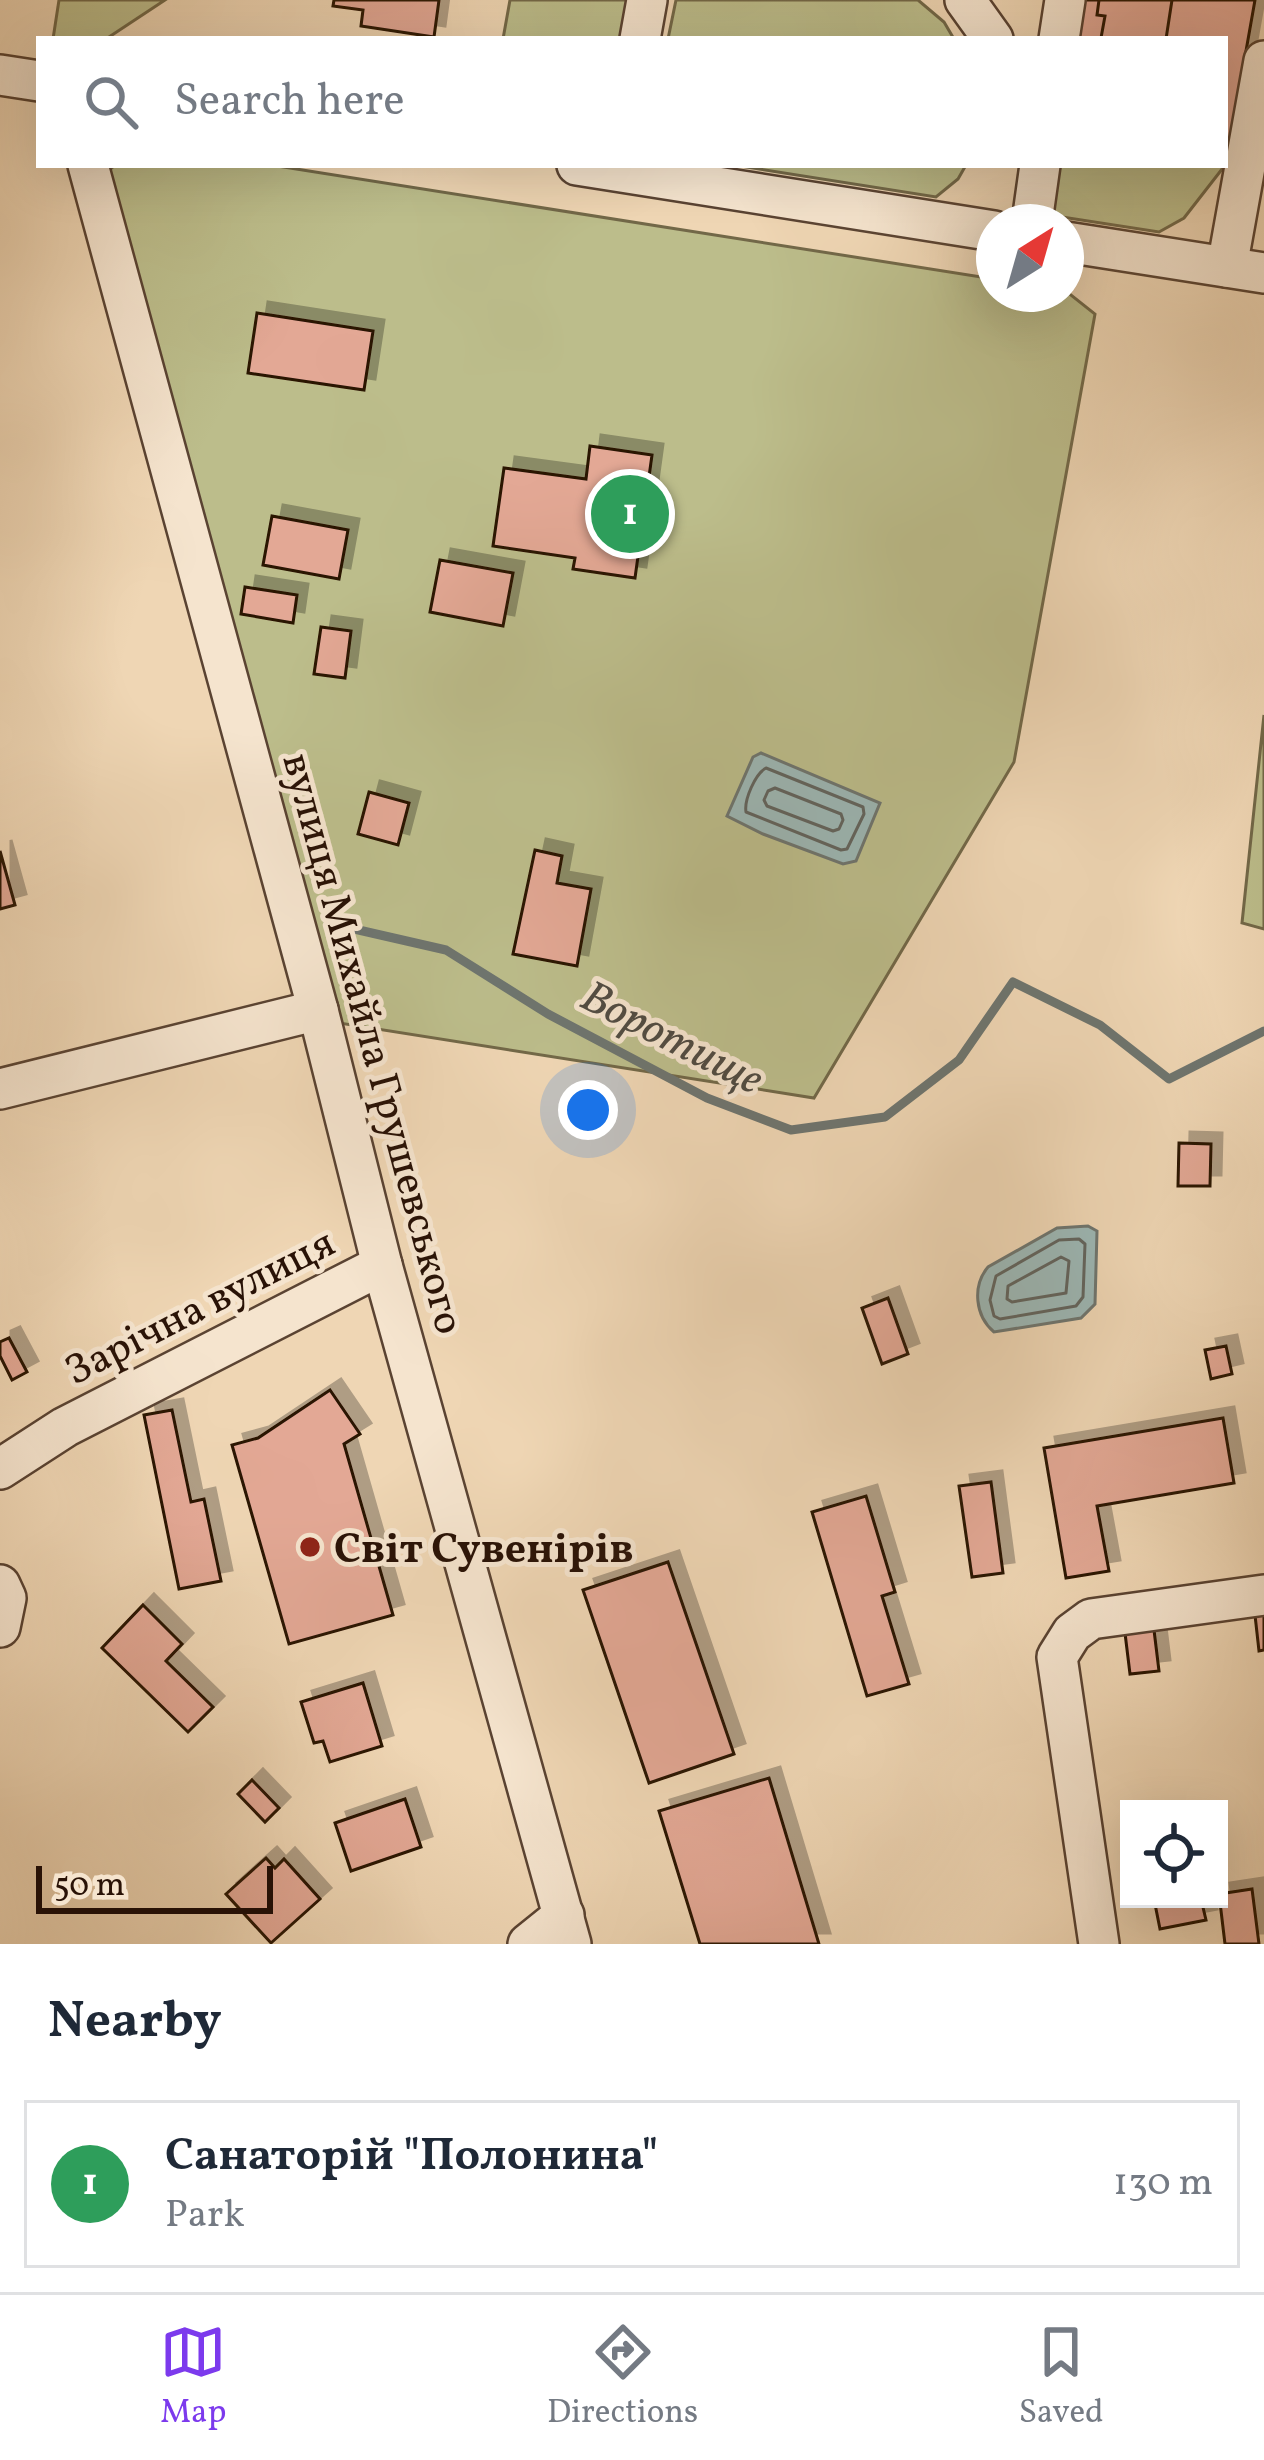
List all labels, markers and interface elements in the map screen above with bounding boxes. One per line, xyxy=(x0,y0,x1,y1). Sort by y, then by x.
search box xyxy=(36,36,1228,168)
icon: search xyxy=(78,69,144,135)
text: Search here xyxy=(174,71,405,134)
north arrow xyxy=(976,204,1084,312)
pin: 1 xyxy=(591,469,669,559)
street label: вулиця Михайла Грушевського xyxy=(265,747,477,1341)
water label: Воротище xyxy=(569,967,774,1113)
your location xyxy=(558,1080,618,1140)
street label: Зарічна вулиця xyxy=(56,1216,346,1402)
place label: Світ Сувенірів xyxy=(334,1522,634,1581)
marker: Світ Сувенірів xyxy=(297,1534,323,1560)
map controls xyxy=(1120,1800,1228,1908)
button: locate xyxy=(1120,1800,1228,1908)
scale bar xyxy=(36,1860,273,1913)
text: 50 m xyxy=(54,1864,125,1910)
text: Nearby xyxy=(48,1987,222,2058)
text: Санаторій "Полонина" xyxy=(165,2126,658,2189)
text: 1 xyxy=(82,2157,98,2211)
text: 130 m xyxy=(1113,2157,1213,2211)
text: Park xyxy=(165,2189,245,2243)
tab: Map xyxy=(160,2319,226,2437)
tab: Directions xyxy=(547,2319,698,2437)
tab: Saved xyxy=(1019,2319,1104,2437)

